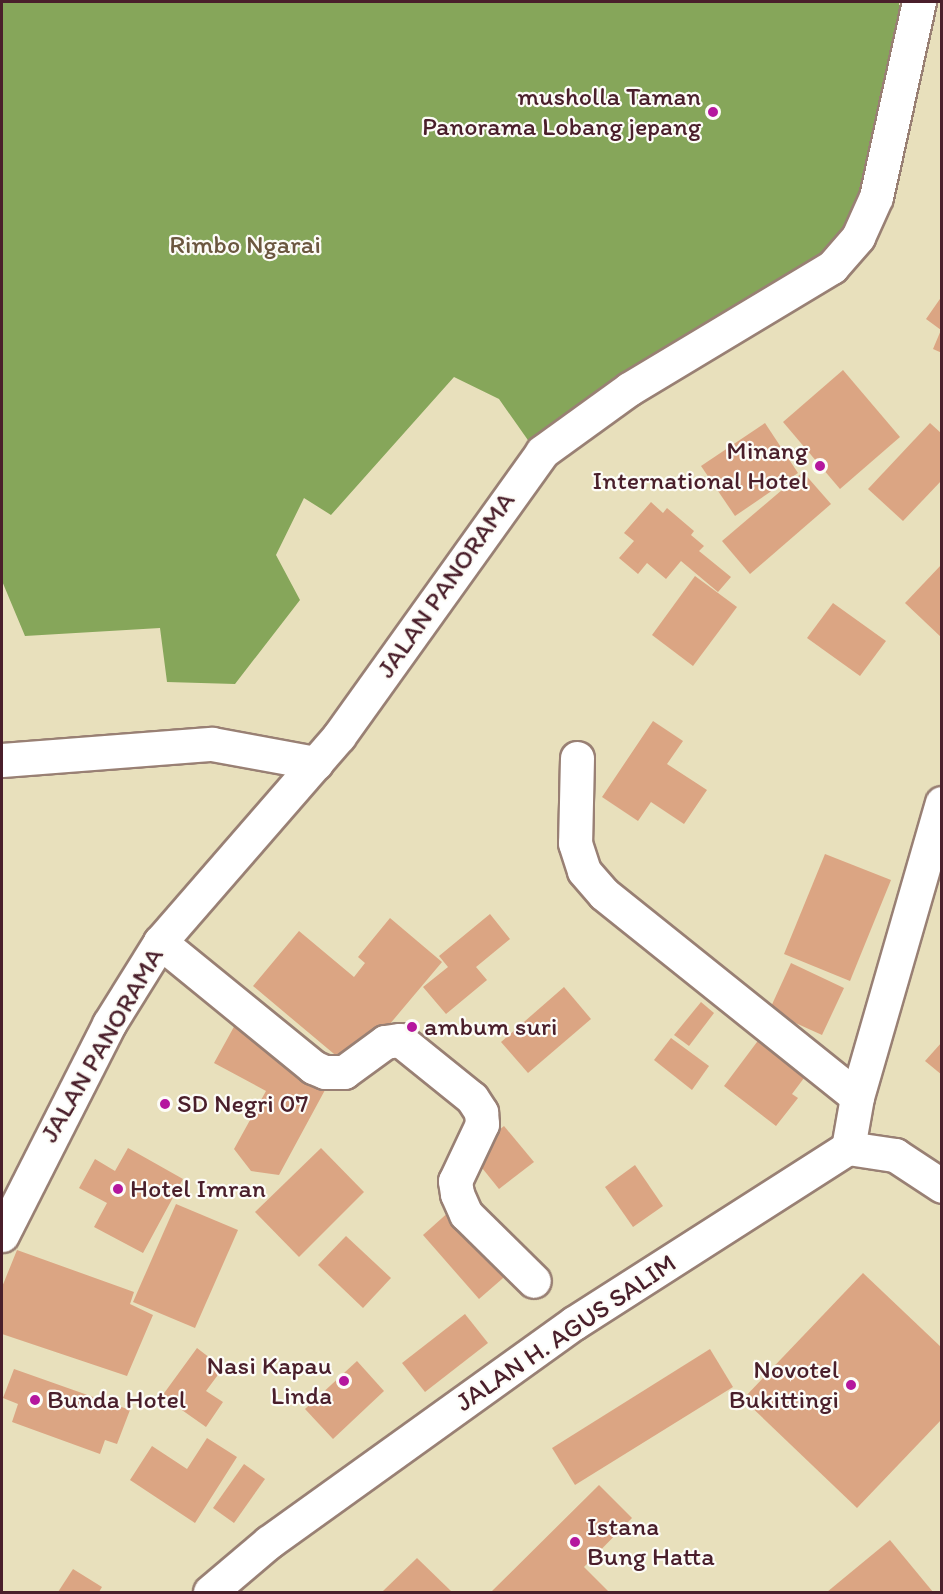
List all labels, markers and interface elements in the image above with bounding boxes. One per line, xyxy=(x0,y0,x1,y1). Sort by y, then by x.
place label: musholla Taman Panorama Lobang jepang xyxy=(423,81,701,142)
marker: musholla Taman Panorama Lobang jepang xyxy=(706,105,720,119)
park label: Rimbo Ngarai xyxy=(170,229,320,261)
place label: Minang International Hotel xyxy=(593,435,808,496)
marker: Minang International Hotel xyxy=(813,459,827,473)
street label: JALAN PANORAMA xyxy=(370,486,522,684)
street label: JALAN PANORAMA xyxy=(34,942,170,1148)
place label: ambum suri xyxy=(424,1011,557,1043)
marker: ambum suri xyxy=(405,1020,419,1034)
place label: SD Negri 07 xyxy=(177,1088,308,1120)
marker: SD Negri 07 xyxy=(158,1097,172,1111)
place label: Hotel Imran xyxy=(130,1173,266,1205)
marker: Hotel Imran xyxy=(111,1182,125,1196)
street label: JALAN H. AGUS SALIM xyxy=(451,1249,681,1417)
place label: Nasi Kapau Linda xyxy=(206,1350,332,1412)
place label: Novotel Bukittingi xyxy=(729,1354,839,1416)
marker: Nasi Kapau Linda xyxy=(337,1374,351,1388)
marker: Novotel Bukittingi xyxy=(844,1378,858,1392)
place label: Bunda Hotel xyxy=(47,1384,186,1416)
marker: Bunda Hotel xyxy=(28,1393,42,1407)
place label: Istana Bung Hatta xyxy=(587,1511,715,1572)
marker: Istana Bung Hatta xyxy=(568,1535,582,1549)

